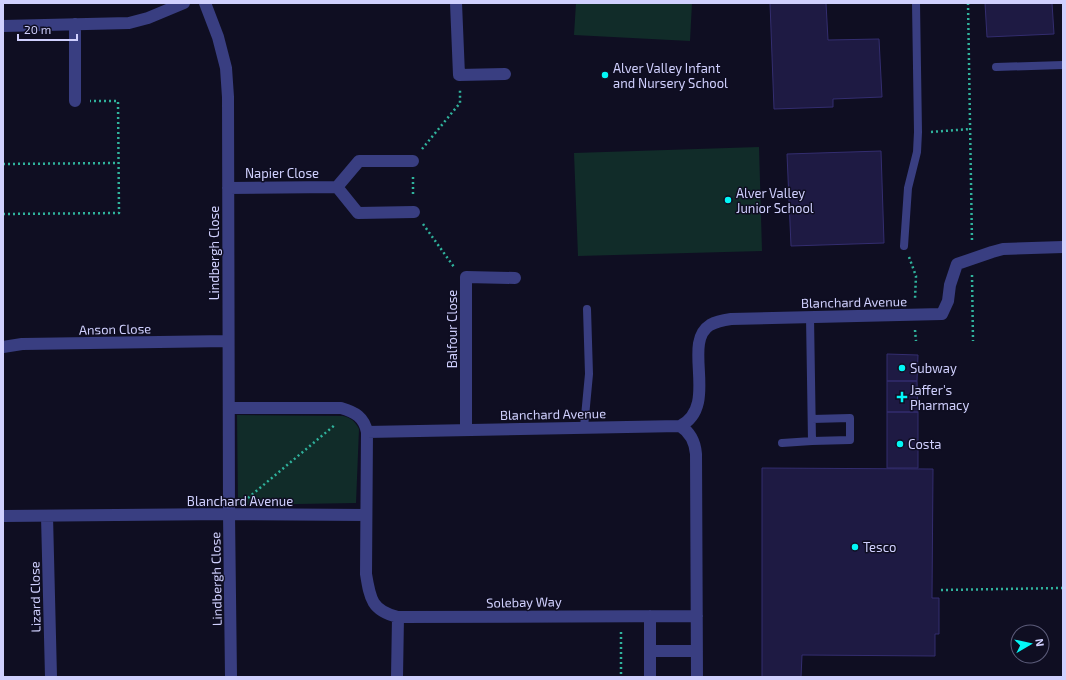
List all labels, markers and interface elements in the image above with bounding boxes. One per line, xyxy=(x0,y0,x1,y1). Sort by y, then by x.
scale bar xyxy=(18,16,77,42)
text: 20 m xyxy=(24,22,51,36)
place label: Alver Valley Infant and Nursery School xyxy=(613,60,728,91)
marker: Alver Valley Infant and Nursery School xyxy=(600,70,610,80)
street label: Napier Close xyxy=(245,165,319,181)
place label: Alver Valley Junior School xyxy=(736,185,814,216)
marker: Alver Valley Junior School xyxy=(723,195,733,205)
street label: Lindbergh Close xyxy=(206,206,222,300)
street label: Balfour Close xyxy=(444,290,460,368)
street label: Blanchard Avenue xyxy=(801,293,907,311)
street label: Anson Close xyxy=(79,320,151,338)
place label: Subway xyxy=(910,360,957,376)
marker: Subway xyxy=(897,363,907,373)
place label: Jaffer's Pharmacy xyxy=(910,382,969,413)
marker: Jaffer's Pharmacy xyxy=(897,392,907,402)
street label: Blanchard Avenue xyxy=(500,405,606,423)
place label: Costa xyxy=(908,436,942,452)
marker: Costa xyxy=(895,439,905,449)
street label: Blanchard Avenue xyxy=(187,493,293,509)
street label: Lindbergh Close xyxy=(207,532,225,626)
place label: Tesco xyxy=(863,539,896,555)
marker: Tesco xyxy=(850,542,860,552)
street label: Lizard Close xyxy=(26,561,44,633)
street label: Solebay Way xyxy=(486,593,562,611)
north arrow xyxy=(1010,624,1050,664)
text: N xyxy=(1033,637,1047,647)

